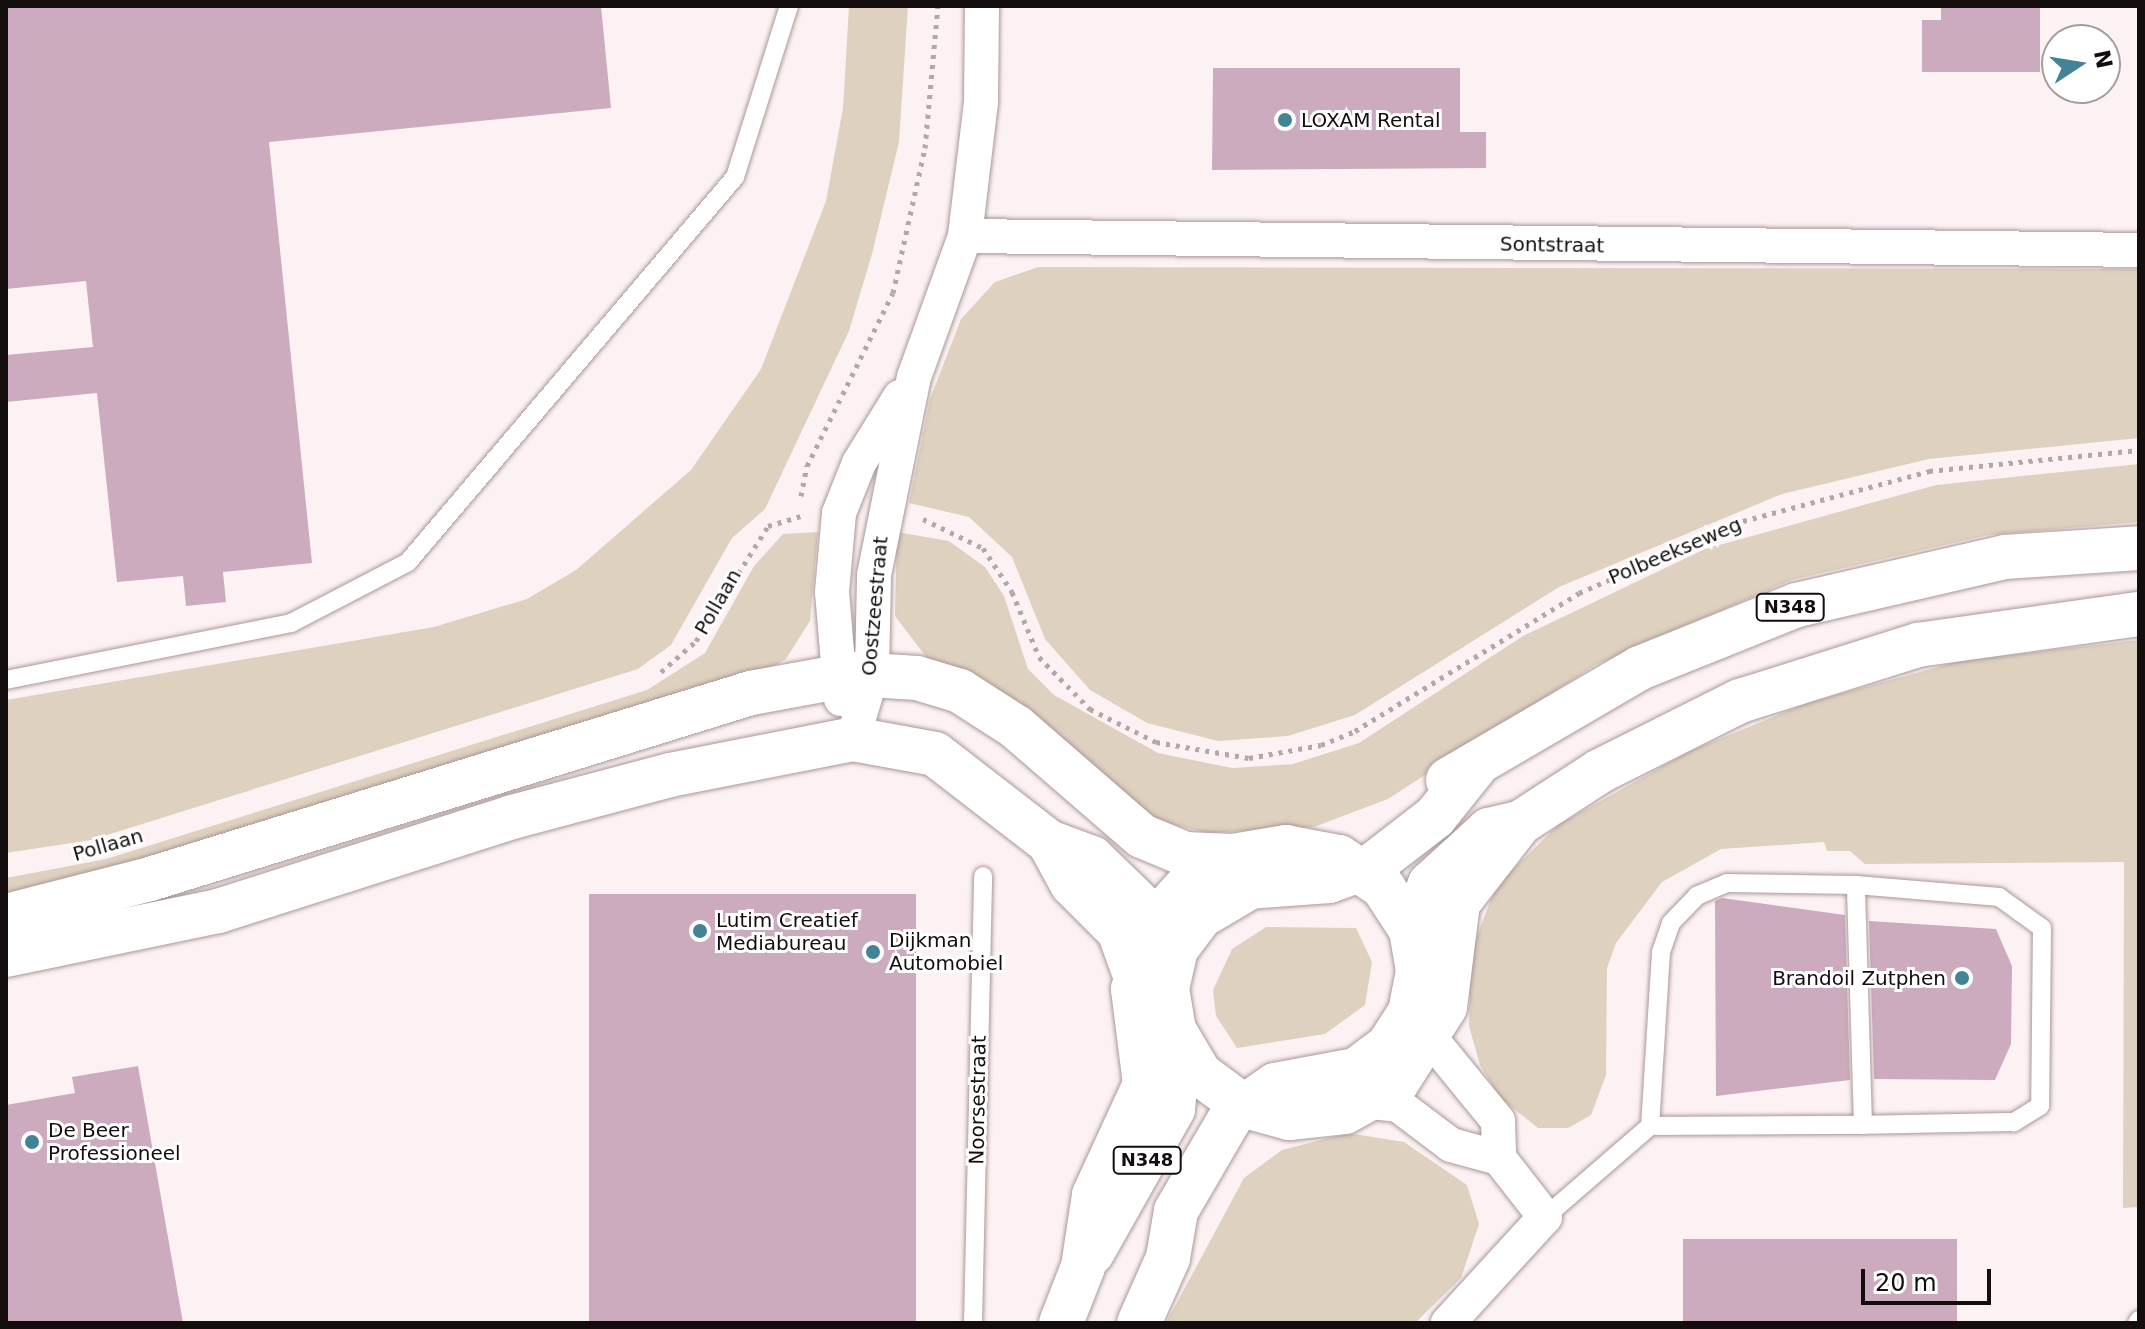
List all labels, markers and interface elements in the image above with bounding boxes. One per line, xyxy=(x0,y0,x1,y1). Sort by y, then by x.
north arrow xyxy=(2041,24,2121,104)
text: N xyxy=(2089,48,2117,71)
place label: LOXAM Rental xyxy=(1301,108,1441,132)
marker: LOXAM Rental xyxy=(1276,111,1294,129)
street label: Sontstraat xyxy=(1500,232,1604,258)
street label: Polbeekseweg xyxy=(1605,512,1745,590)
street label: Oostzeestraat xyxy=(857,535,893,677)
street label: Pollaan xyxy=(690,565,746,639)
road number: N348 xyxy=(1754,593,1826,621)
street label: Pollaan xyxy=(70,824,146,866)
place label: Lutim Creatief Mediabureau xyxy=(716,908,858,955)
marker: Lutim Creatief Mediabureau xyxy=(691,922,709,940)
place label: Dijkman Automobiel xyxy=(889,928,1003,975)
marker: Dijkman Automobiel xyxy=(864,943,882,961)
place label: Brandoil Zutphen xyxy=(1772,966,1946,990)
marker: Brandoil Zutphen xyxy=(1953,969,1971,987)
street label: Noorsestraat xyxy=(965,1035,991,1165)
place label: De Beer Professioneel xyxy=(48,1118,181,1165)
marker: De Beer Professioneel xyxy=(23,1133,41,1151)
road number: N348 xyxy=(1111,1146,1183,1174)
scale bar xyxy=(1865,1253,1995,1303)
text: 20 m xyxy=(1875,1269,1937,1297)

